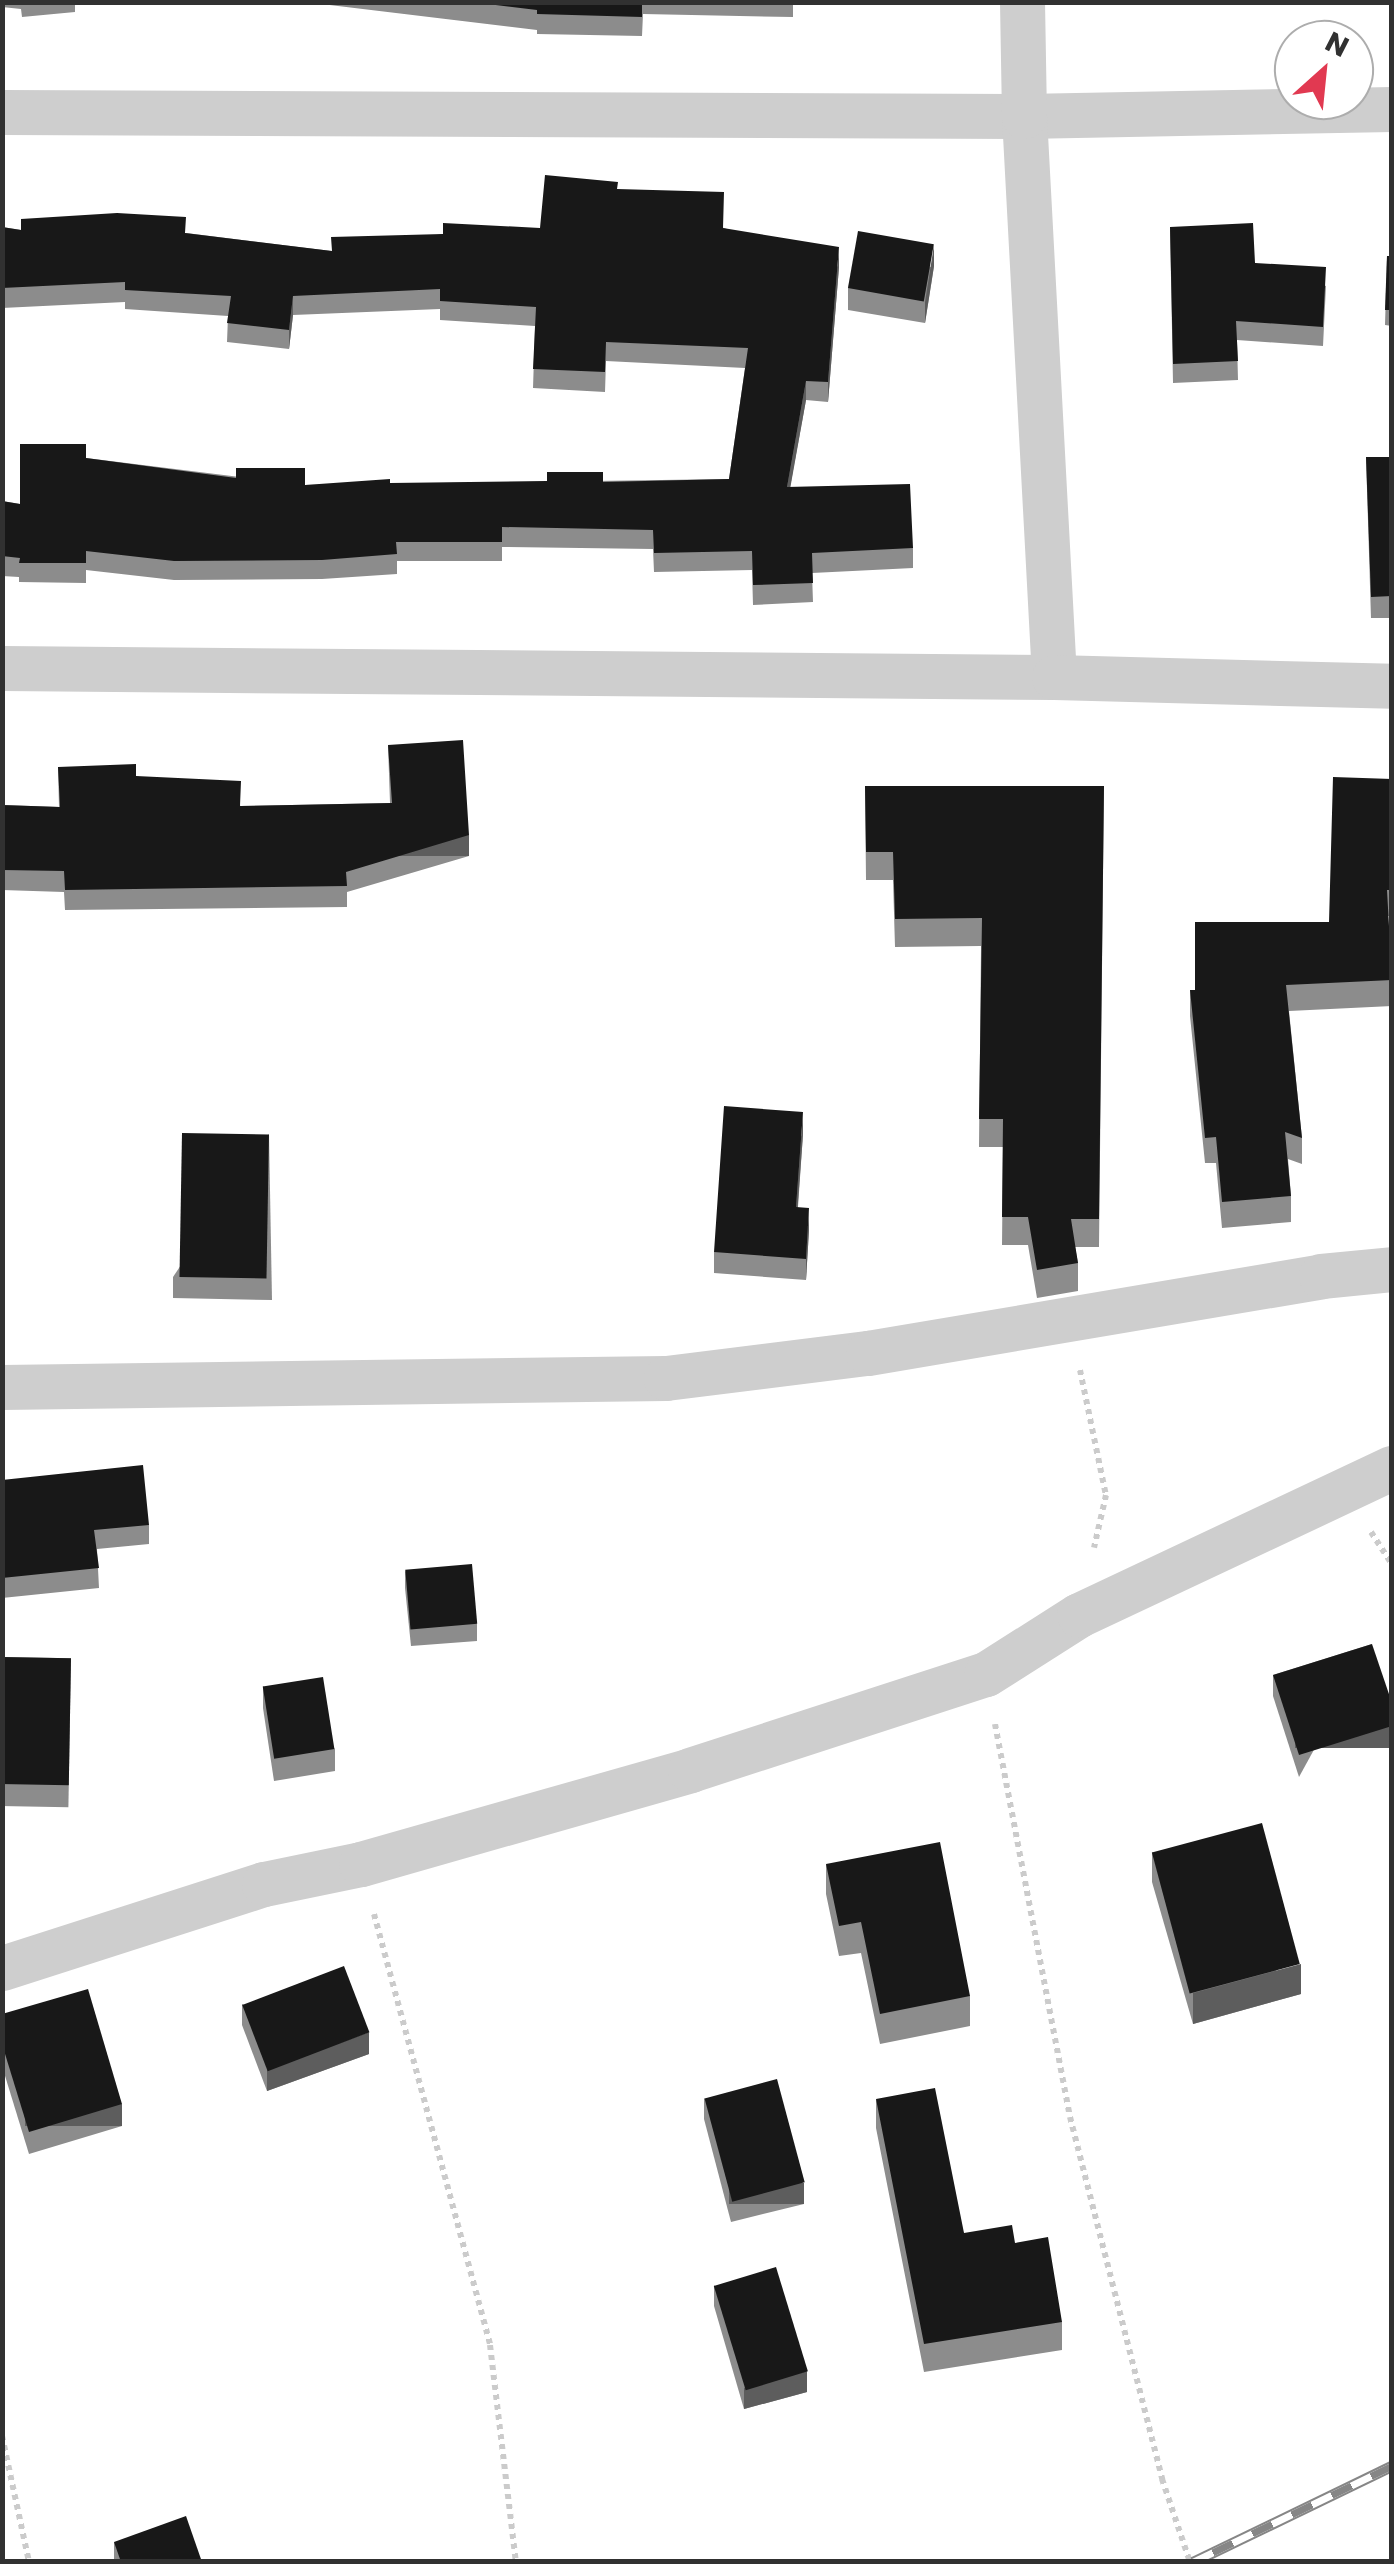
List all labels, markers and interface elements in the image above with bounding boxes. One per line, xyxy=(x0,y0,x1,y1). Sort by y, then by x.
north arrow xyxy=(1274,20,1374,120)
text: N xyxy=(1319,22,1355,67)

